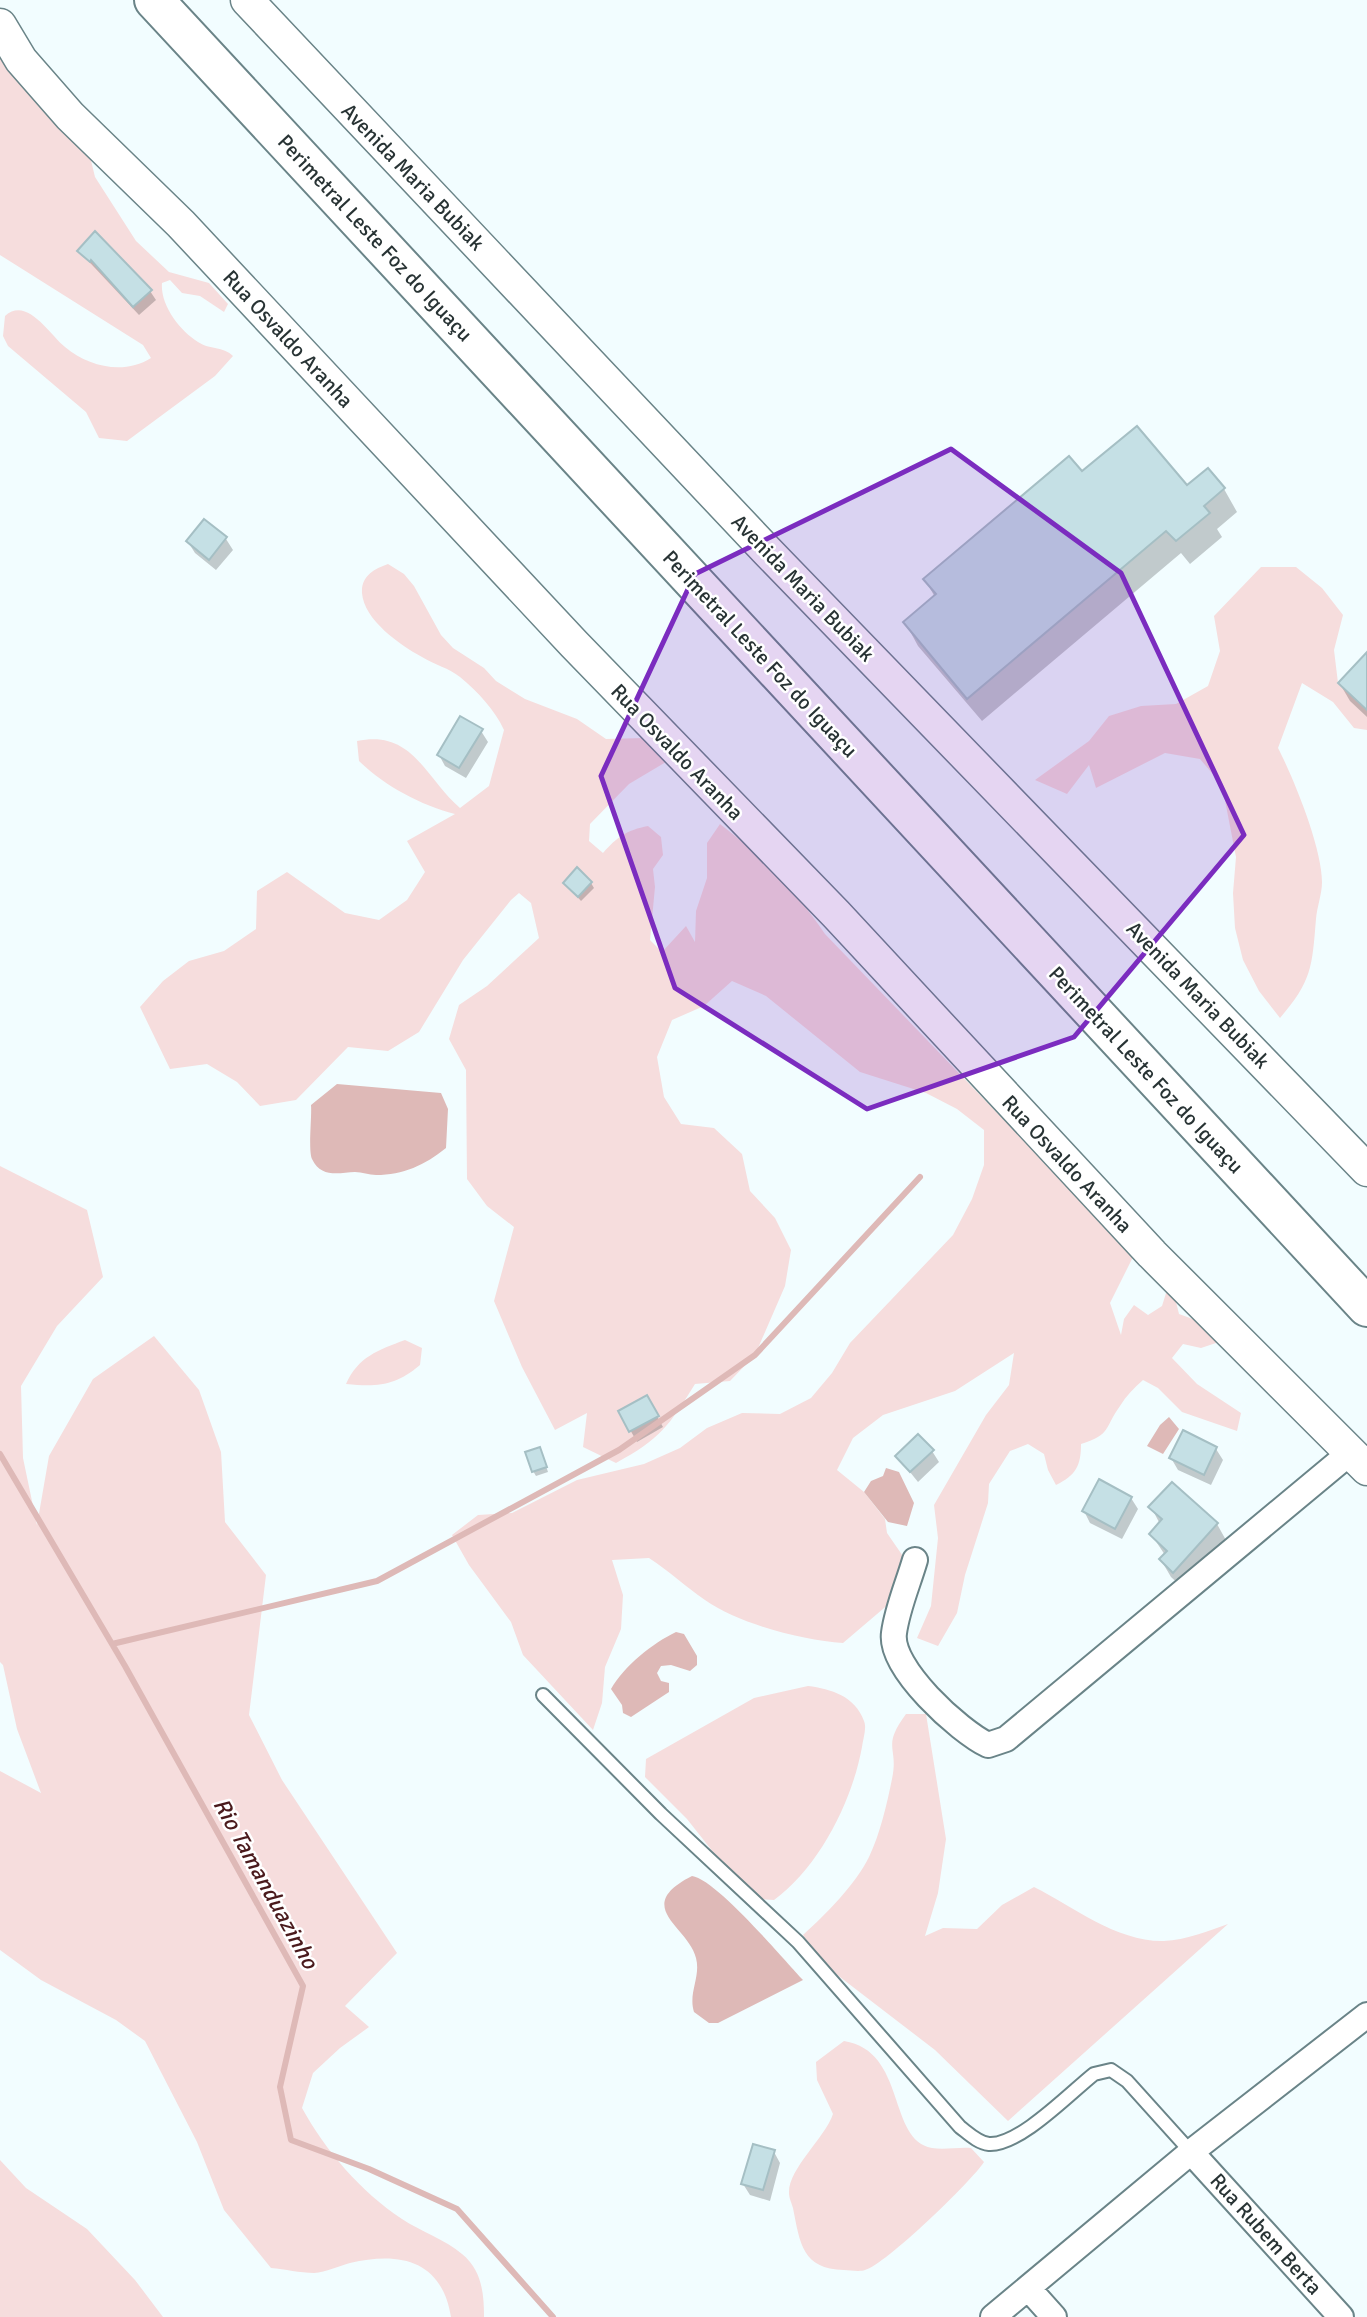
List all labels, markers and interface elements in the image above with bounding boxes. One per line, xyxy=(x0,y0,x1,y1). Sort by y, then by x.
street label: Avenida Maria Bubiak xyxy=(336,98,490,256)
street label: Perimetral Leste Foz do Iguaçu xyxy=(272,129,478,347)
street label: Rua Osvaldo Aranha xyxy=(217,265,359,413)
street label: Avenida Maria Bubiak xyxy=(726,509,880,667)
street label: Perimetral Leste Foz do Iguaçu xyxy=(657,545,863,763)
street label: Rua Osvaldo Aranha xyxy=(605,678,749,826)
street label: Avenida Maria Bubiak xyxy=(1121,916,1275,1074)
street label: Perimetral Leste Foz do Iguaçu xyxy=(1043,961,1249,1179)
street label: Rua Osvaldo Aranha xyxy=(996,1090,1138,1238)
water label: Rio Tamanduazinho xyxy=(207,1793,325,1975)
street label: Rua Rubem Berta xyxy=(1205,2168,1327,2300)

